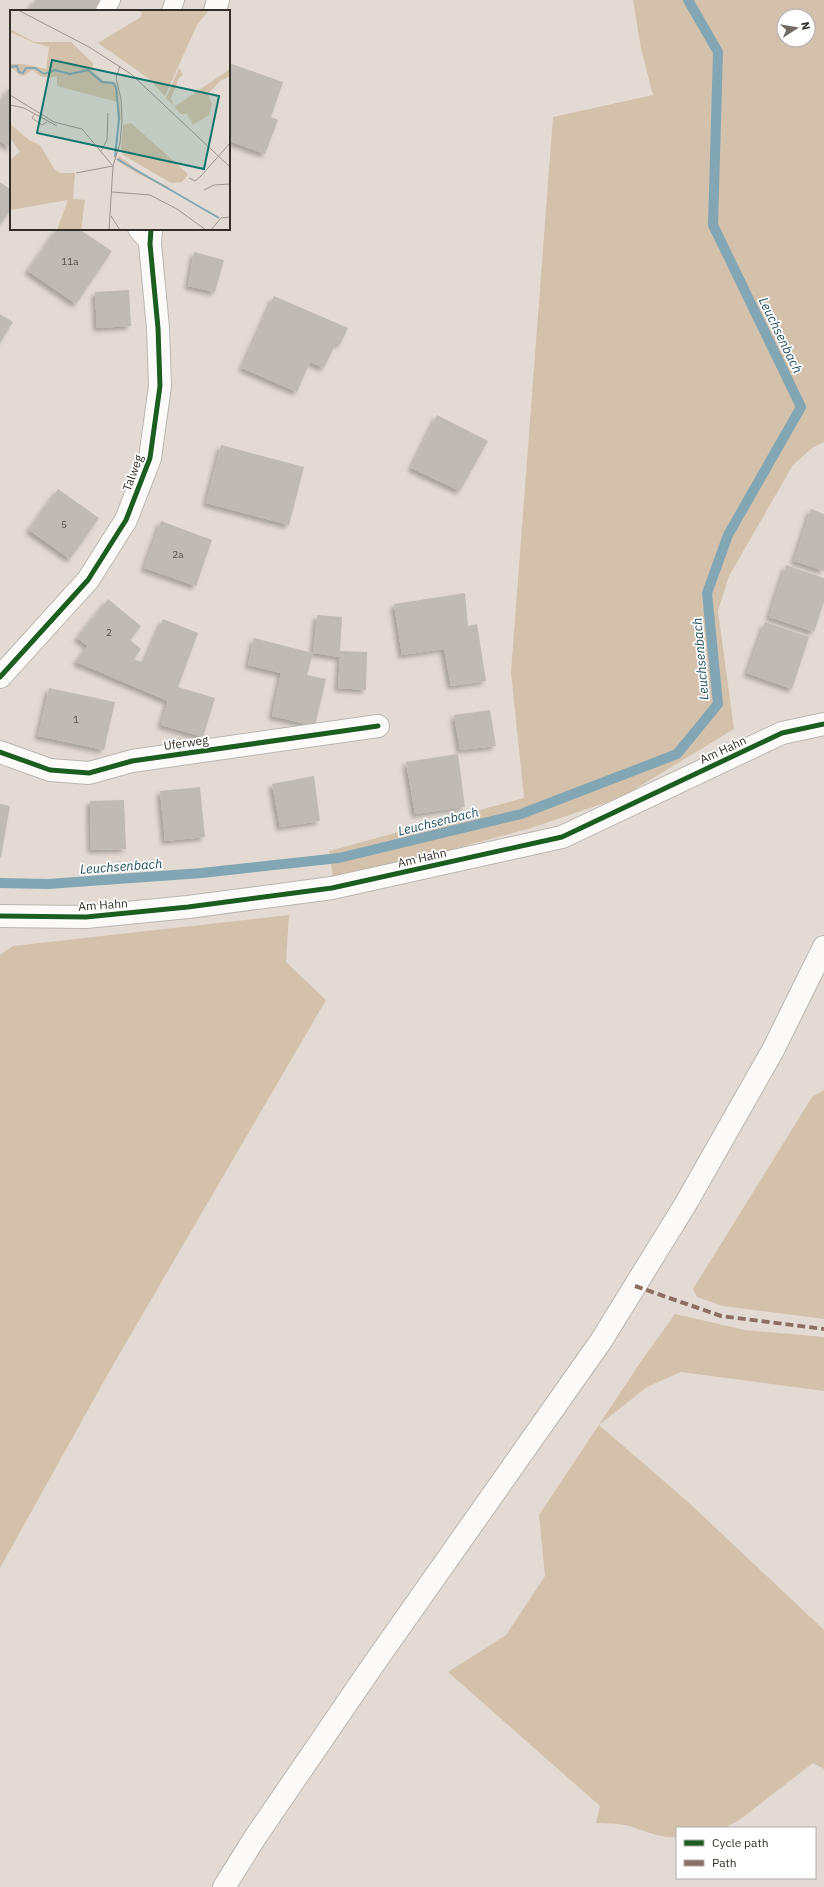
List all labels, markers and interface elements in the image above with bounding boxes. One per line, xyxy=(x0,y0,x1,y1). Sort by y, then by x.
north arrow xyxy=(776,8,816,48)
inset map xyxy=(10,10,230,230)
text: N xyxy=(798,21,813,31)
house number: 11a xyxy=(61,255,79,268)
water label: Leuchsenbach xyxy=(755,294,806,376)
street label: Talweg xyxy=(119,452,146,493)
house number: 5 xyxy=(61,518,67,531)
house number: 2a xyxy=(172,548,184,561)
water label: Leuchsenbach xyxy=(688,617,713,701)
house number: 2 xyxy=(106,626,112,639)
house number: 1 xyxy=(73,713,79,726)
street label: Uferweg xyxy=(163,732,210,753)
street label: Am Hahn xyxy=(697,732,748,767)
water label: Leuchsenbach xyxy=(396,803,480,840)
street label: Am Hahn xyxy=(396,845,448,870)
water label: Leuchsenbach xyxy=(79,855,163,878)
street label: Am Hahn xyxy=(78,895,128,914)
legend xyxy=(676,1827,816,1879)
text: Cycle path xyxy=(712,1835,769,1850)
text: Path xyxy=(712,1855,737,1870)

